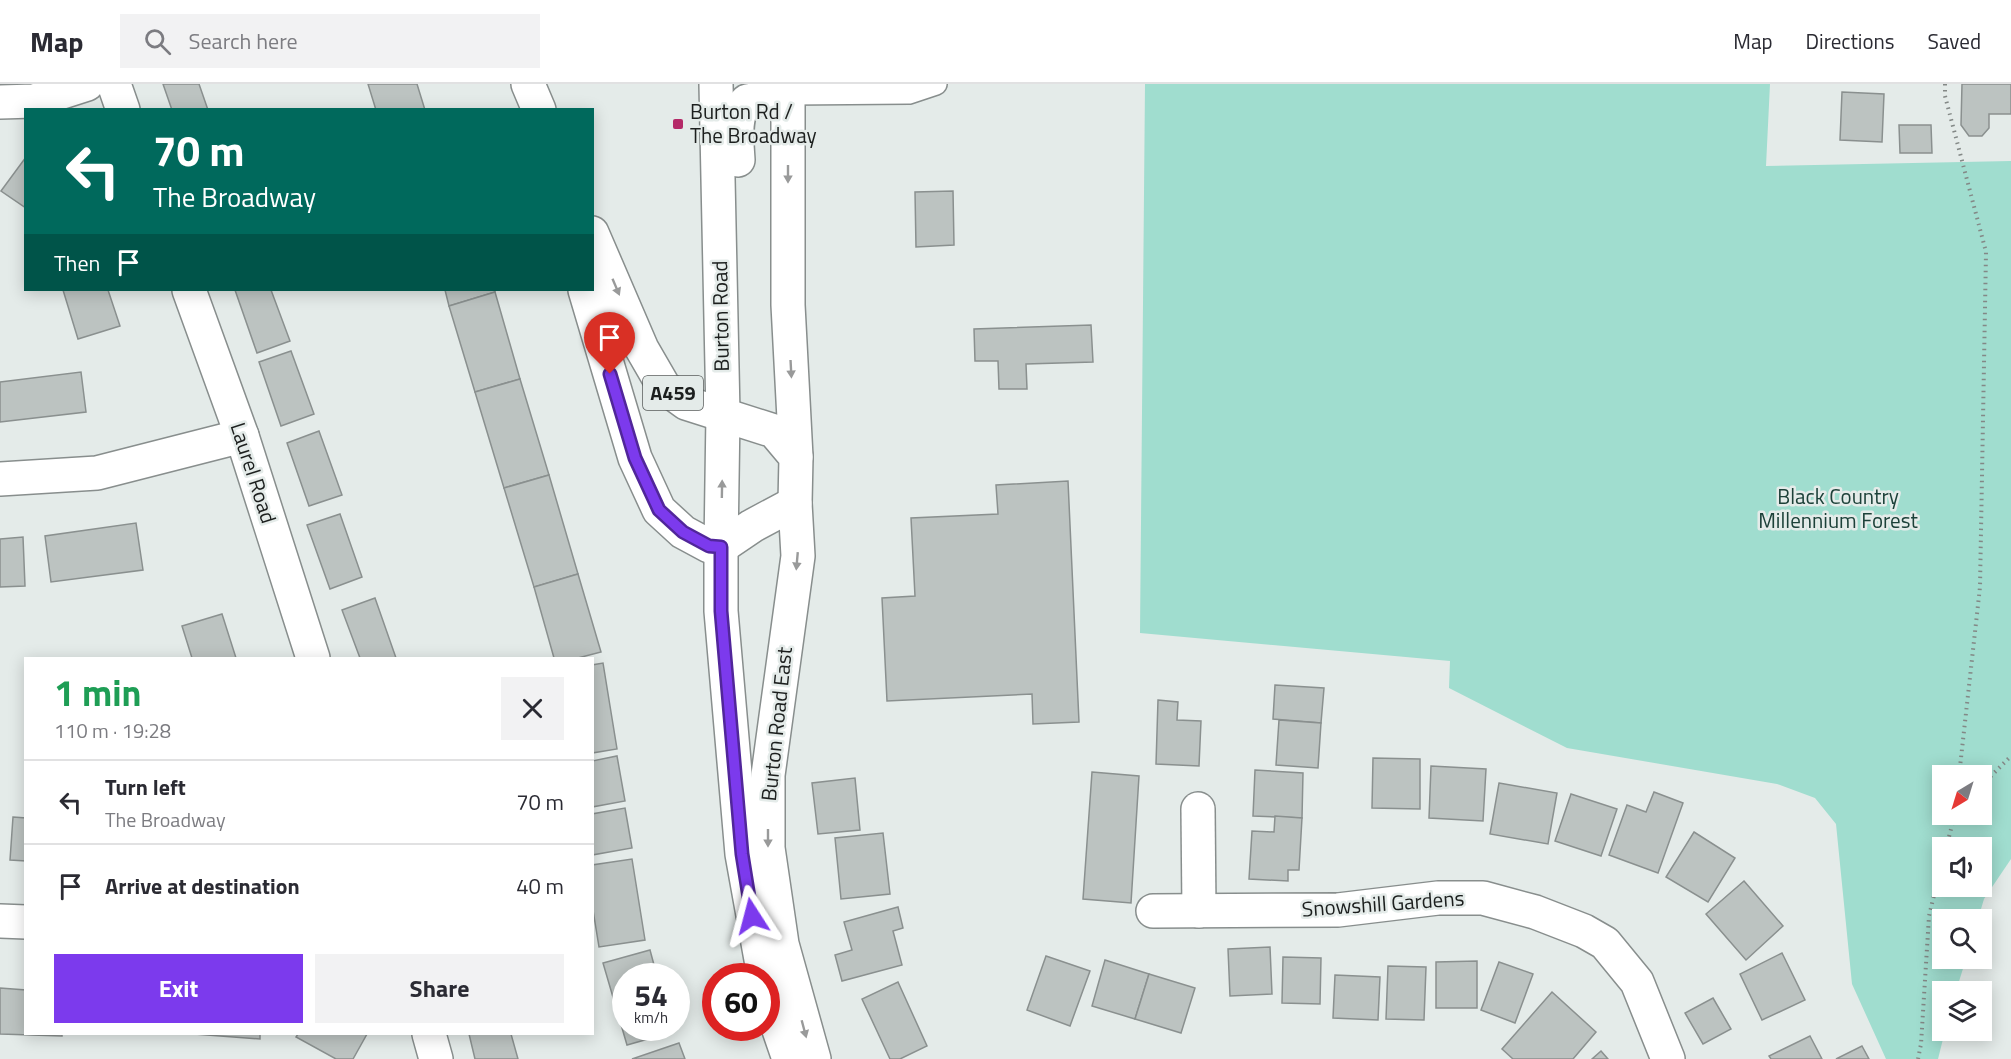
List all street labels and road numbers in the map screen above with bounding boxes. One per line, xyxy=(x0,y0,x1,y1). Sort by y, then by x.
street label: Burton Road xyxy=(703,260,737,372)
road number: A459 xyxy=(643,376,703,410)
street label: Laurel Road xyxy=(223,418,285,527)
street label: Burton Road East xyxy=(752,644,800,803)
street label: Snowshill Gardens xyxy=(1301,881,1465,925)

